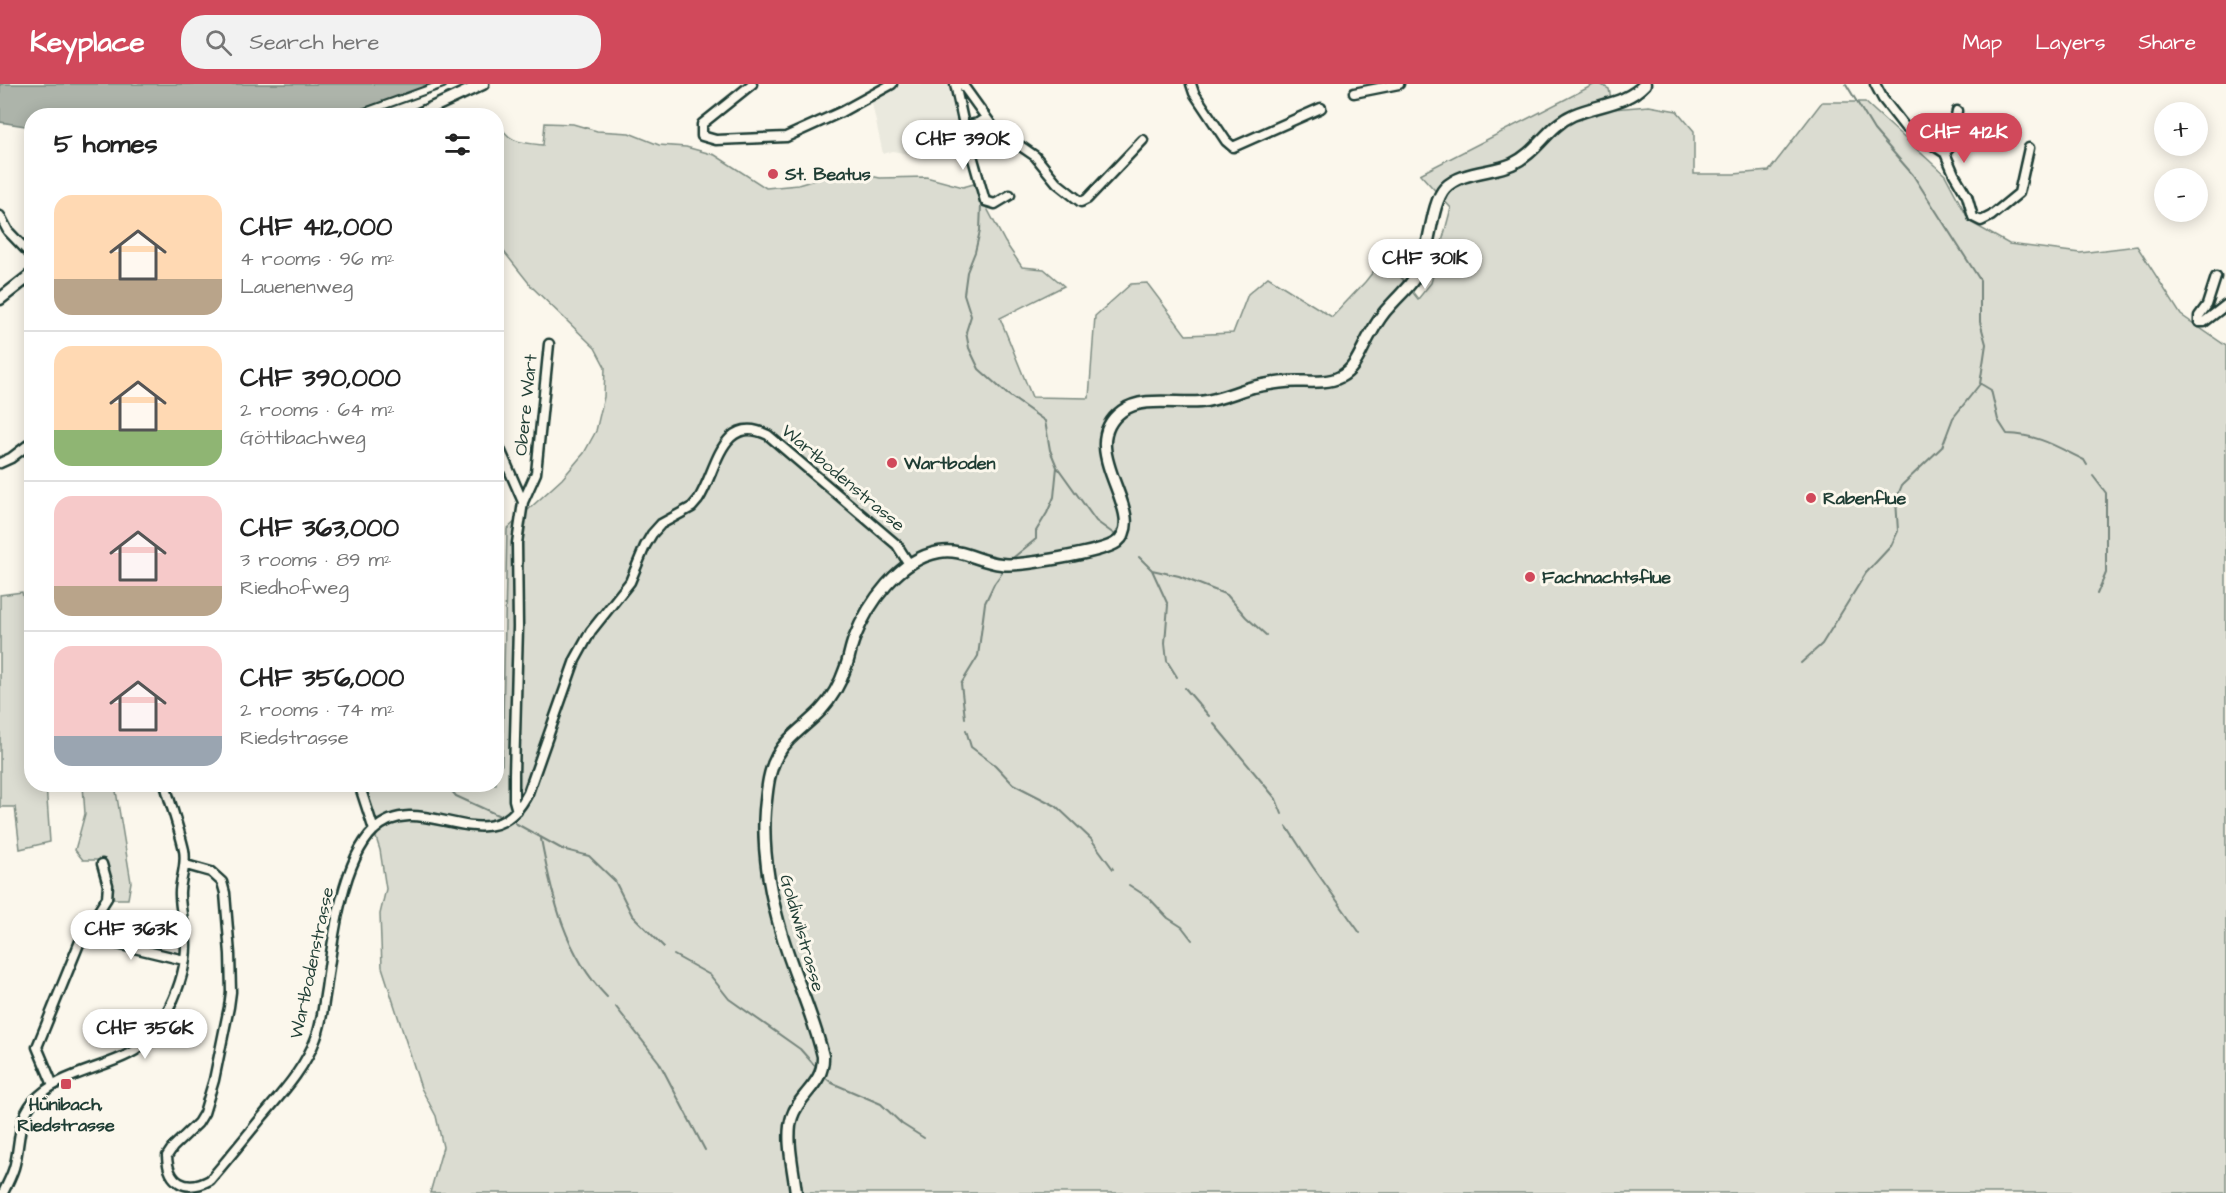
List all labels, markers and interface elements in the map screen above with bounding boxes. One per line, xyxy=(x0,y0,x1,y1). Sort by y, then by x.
search box xyxy=(181,15,601,69)
text: Keyplace xyxy=(30,23,145,62)
icon: search xyxy=(202,26,235,59)
text: Search here xyxy=(250,27,379,58)
text: Map xyxy=(1962,28,2002,57)
text: Layers xyxy=(2035,28,2105,57)
text: Share xyxy=(2138,28,2196,57)
map controls xyxy=(2154,102,2208,222)
button: + xyxy=(2154,102,2208,156)
pin: CHF 412K xyxy=(1902,113,2026,164)
text: CHF 412K xyxy=(1920,118,2008,146)
pin: CHF 390K xyxy=(901,120,1025,171)
text: CHF 390K xyxy=(916,125,1010,153)
text: 5 homes xyxy=(54,126,158,162)
icon: filters xyxy=(441,128,474,161)
place label: St. Beatus xyxy=(784,162,871,187)
marker: St. Beatus xyxy=(766,167,780,181)
button: − xyxy=(2154,168,2208,222)
text: CHF 412,000 xyxy=(240,209,392,245)
icon: home xyxy=(102,219,174,291)
pin: CHF 301K xyxy=(1363,239,1487,290)
text: CHF 301K xyxy=(1382,244,1468,272)
text: 4 rooms · 96 m² xyxy=(240,245,395,273)
text: Lauenenweg xyxy=(240,273,353,301)
street label: Obere Wart xyxy=(508,352,544,457)
text: CHF 390,000 xyxy=(240,360,401,396)
icon: home xyxy=(102,370,174,442)
text: 2 rooms · 64 m² xyxy=(240,396,395,424)
street label: Wartbodenstrasse xyxy=(776,419,910,537)
text: Göttibachweg xyxy=(240,424,366,452)
place label: Wartboden xyxy=(903,451,996,476)
marker: Wartboden xyxy=(885,456,899,470)
place label: Rabenflue xyxy=(1823,486,1906,511)
marker: Rabenflue xyxy=(1804,491,1818,505)
text: CHF 363,000 xyxy=(240,510,399,546)
icon: home xyxy=(102,520,174,592)
text: 3 rooms · 89 m² xyxy=(240,546,392,574)
place label: Fachnachtsflue xyxy=(1542,565,1671,590)
marker: Fachnachtsflue xyxy=(1523,570,1537,584)
text: Riedhofweg xyxy=(240,574,349,602)
text: CHF 356,000 xyxy=(240,660,404,696)
icon: home xyxy=(102,670,174,742)
text: 2 rooms · 74 m² xyxy=(240,696,394,724)
text: Riedstrasse xyxy=(240,724,349,752)
street label: Goldiwilstrasse xyxy=(773,872,831,995)
street label: Wartbodenstrasse xyxy=(284,884,340,1041)
pin: CHF 363K xyxy=(69,910,193,961)
text: CHF 363K xyxy=(84,915,178,943)
pin: CHF 356K xyxy=(83,1009,207,1060)
text: CHF 356K xyxy=(96,1014,194,1042)
marker: Hünibach, Riedstrasse xyxy=(59,1077,73,1091)
place label: Hünibach, Riedstrasse xyxy=(17,1092,115,1138)

